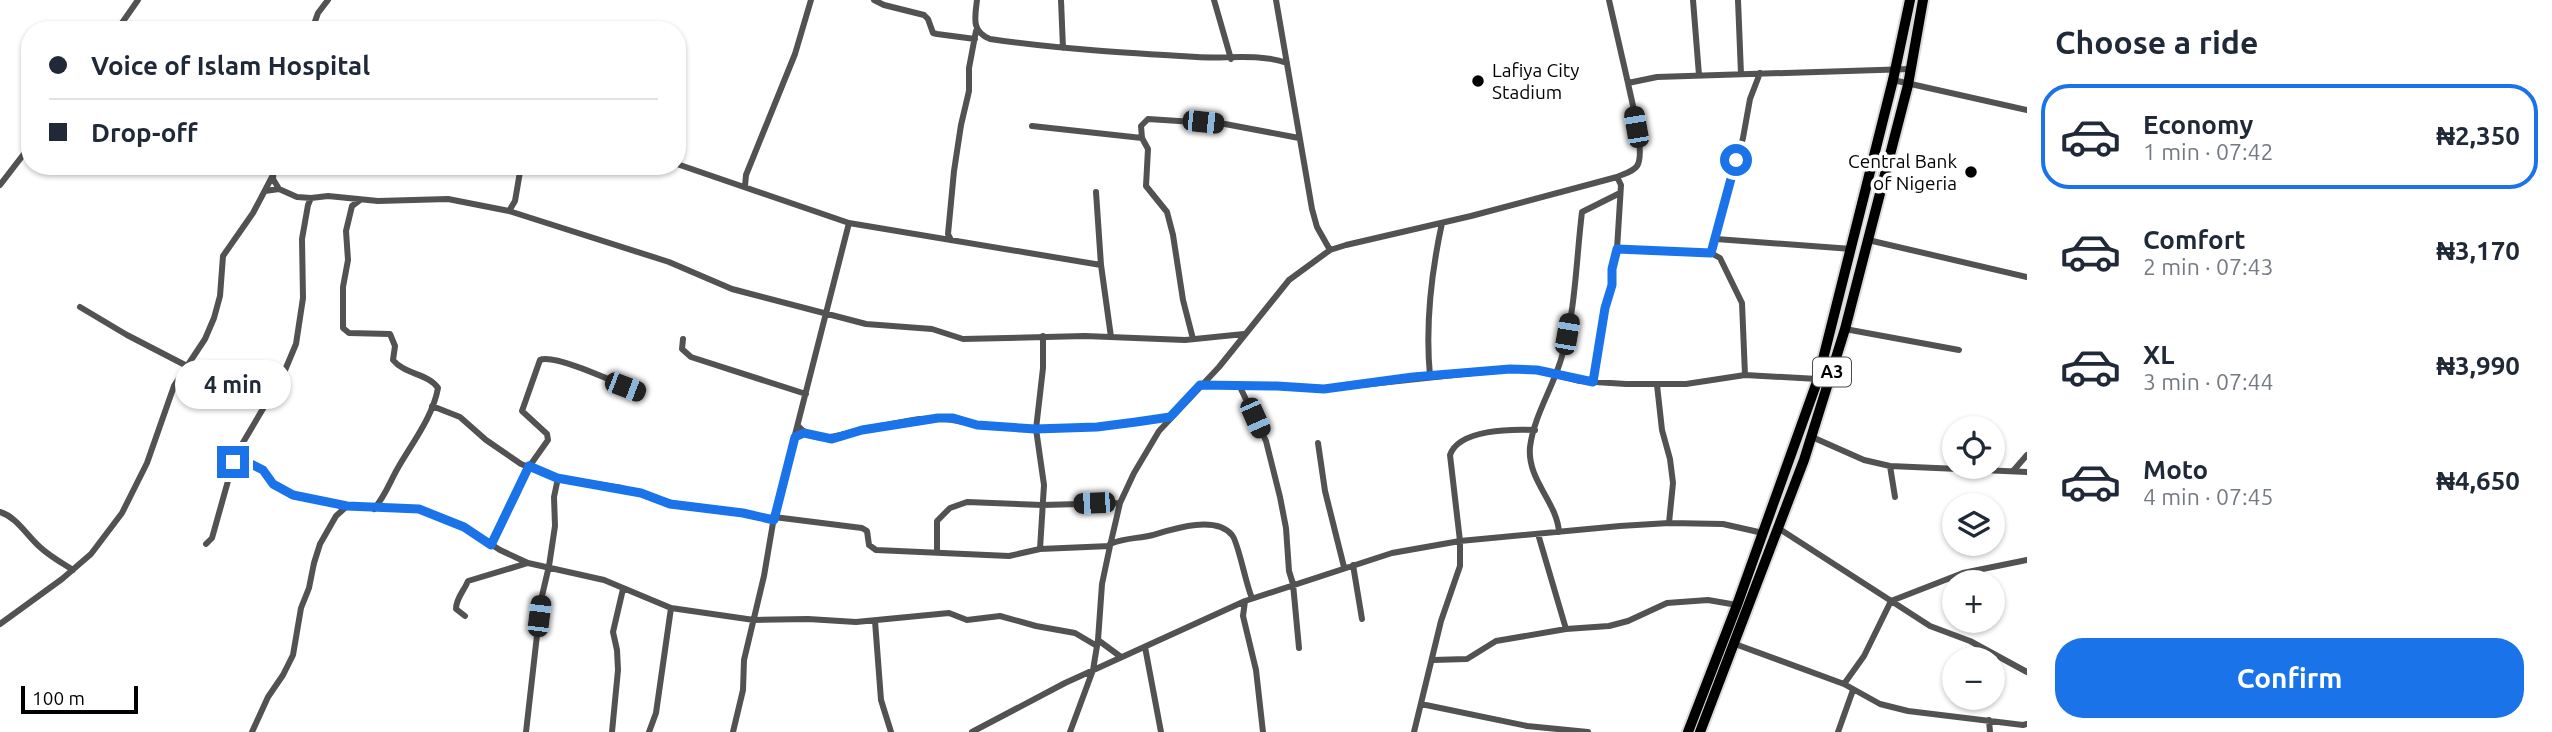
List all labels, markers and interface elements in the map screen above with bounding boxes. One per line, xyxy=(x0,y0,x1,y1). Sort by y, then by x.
text: Choose a ride xyxy=(2055,24,2258,60)
text: Voice of Islam Hospital xyxy=(91,51,370,80)
place label: Lafiya City Stadium xyxy=(1492,59,1579,103)
marker: Lafiya City Stadium xyxy=(1470,73,1486,89)
car xyxy=(1623,104,1650,150)
icon: car xyxy=(2059,105,2122,168)
car xyxy=(1182,109,1225,135)
text: Economy xyxy=(2143,110,2253,139)
text: Drop-off xyxy=(91,118,198,147)
text: ₦2,350 xyxy=(2436,121,2520,150)
text: 1 min · 07:42 xyxy=(2143,139,2274,164)
route start xyxy=(1720,144,1752,176)
place label: Central Bank of Nigeria xyxy=(1848,150,1957,194)
marker: Central Bank of Nigeria xyxy=(1963,164,1979,180)
icon: car xyxy=(2059,220,2122,283)
text: Comfort xyxy=(2143,225,2246,254)
text: ₦3,170 xyxy=(2436,236,2520,265)
text: 2 min · 07:43 xyxy=(2143,254,2274,279)
car xyxy=(1554,311,1581,357)
icon: car xyxy=(2059,335,2122,398)
text: XL xyxy=(2143,340,2174,369)
text: ₦3,990 xyxy=(2436,351,2520,380)
road number: A3 xyxy=(1813,358,1851,386)
callout: 4 min xyxy=(175,360,291,410)
text: 3 min · 07:44 xyxy=(2143,369,2274,394)
car xyxy=(602,370,649,404)
text: 4 min xyxy=(204,372,262,397)
car xyxy=(1237,395,1274,441)
map controls xyxy=(1942,416,2005,710)
button: locate xyxy=(1942,416,2005,479)
route end xyxy=(217,446,249,478)
icon: car xyxy=(2059,450,2122,513)
text: Moto xyxy=(2143,455,2208,484)
text: ₦4,650 xyxy=(2436,466,2520,495)
text: 4 min · 07:45 xyxy=(2143,484,2274,509)
car xyxy=(1073,492,1116,514)
button: layers xyxy=(1942,493,2005,556)
button: + xyxy=(1942,570,2005,633)
car xyxy=(527,594,552,638)
button: Confirm xyxy=(2055,638,2524,718)
button: − xyxy=(1942,647,2005,710)
scale bar xyxy=(21,683,138,715)
text: 100 m xyxy=(32,687,85,709)

